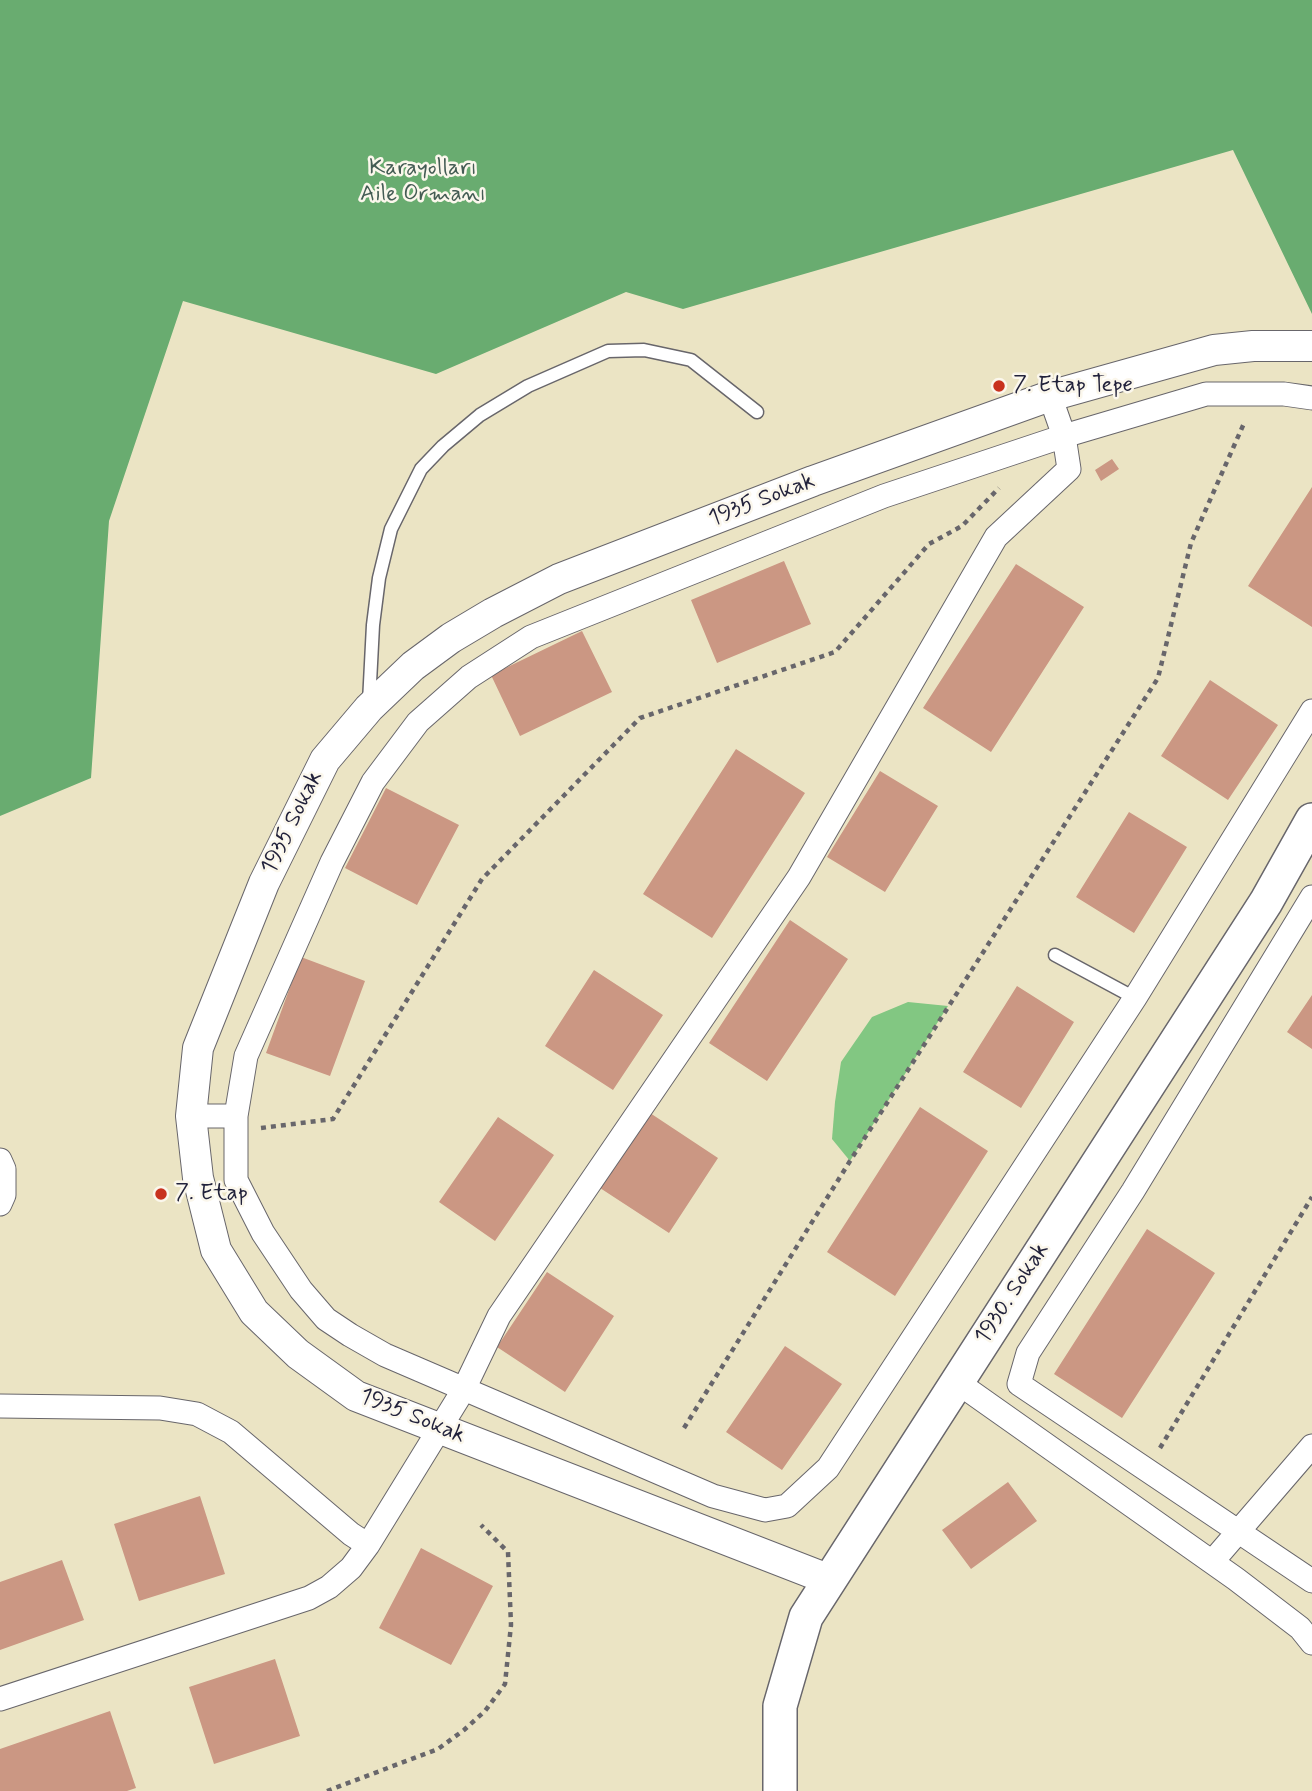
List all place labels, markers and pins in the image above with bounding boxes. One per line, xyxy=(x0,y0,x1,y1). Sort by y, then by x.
place label: 7. Etap Tepe xyxy=(1013,372,1133,400)
marker: 7. Etap Tepe xyxy=(991,378,1007,394)
place label: 7. Etap xyxy=(175,1180,248,1208)
marker: 7. Etap xyxy=(153,1186,169,1202)

